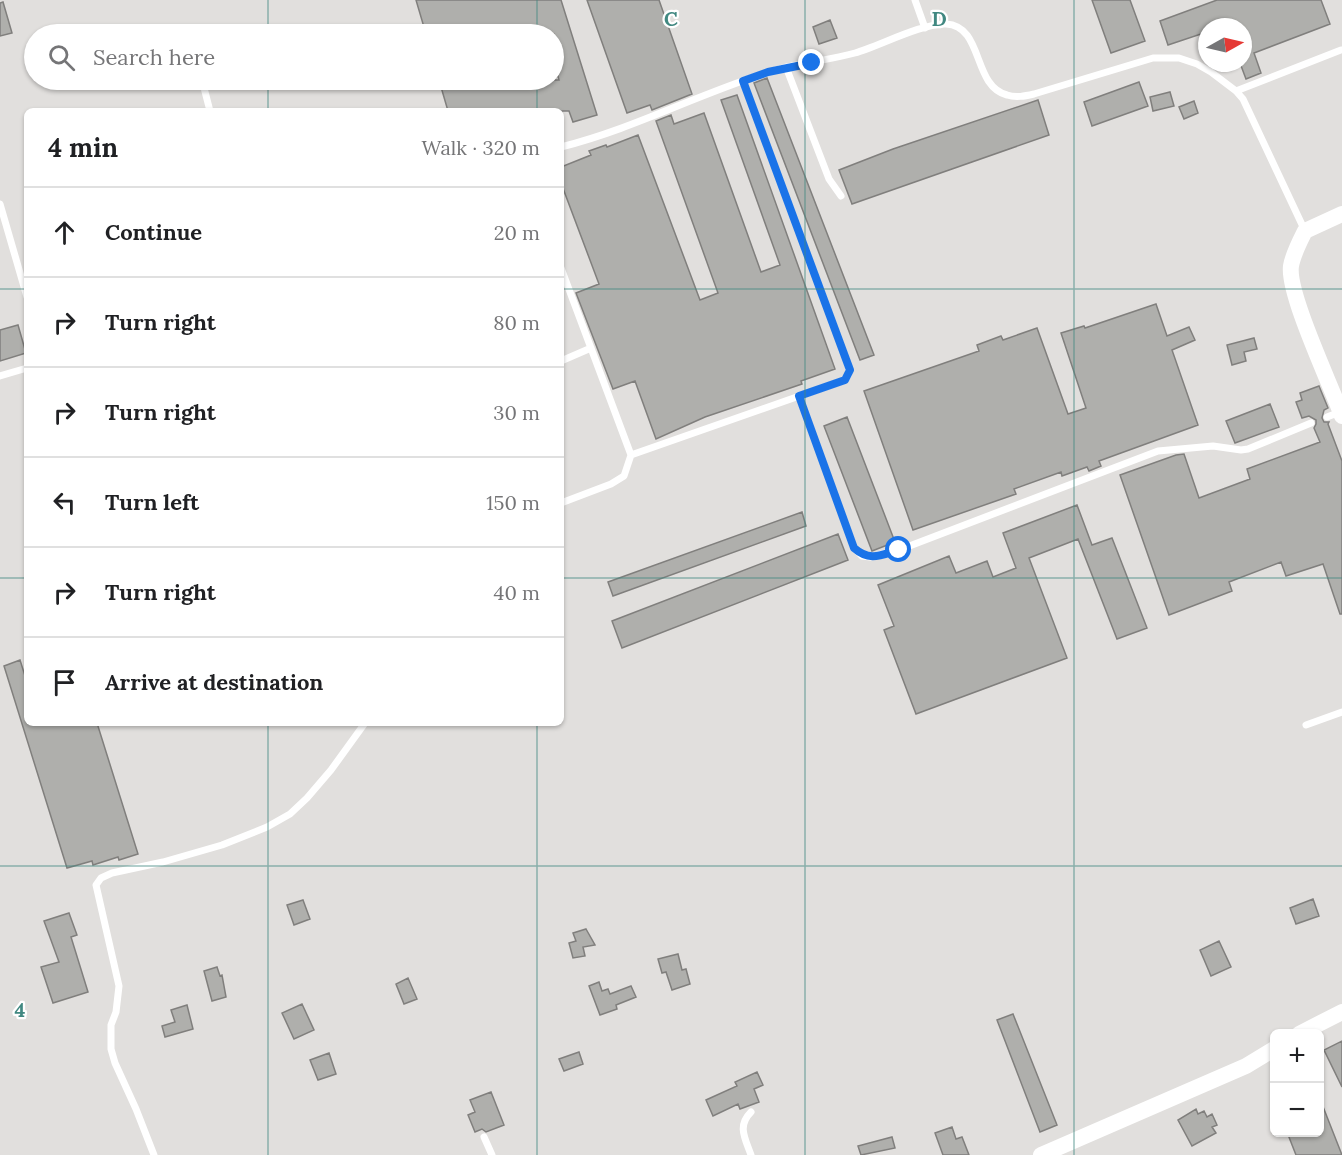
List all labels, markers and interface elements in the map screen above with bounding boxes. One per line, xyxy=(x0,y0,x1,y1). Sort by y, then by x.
text: C xyxy=(664,6,678,31)
text: D xyxy=(931,6,947,31)
north arrow xyxy=(1198,18,1252,72)
search box xyxy=(24,24,564,90)
icon: search xyxy=(45,41,78,74)
text: Search here xyxy=(93,43,215,71)
route end xyxy=(798,49,824,75)
text: 4 min xyxy=(48,131,118,164)
text: Walk · 320 m xyxy=(421,135,540,160)
icon: ahead xyxy=(48,216,81,249)
text: Continue xyxy=(105,218,202,246)
text: 20 m xyxy=(494,220,540,245)
icon: right xyxy=(48,306,81,339)
text: Turn right xyxy=(105,308,216,336)
text: 80 m xyxy=(493,310,540,335)
icon: right xyxy=(48,396,81,429)
text: Turn right xyxy=(105,398,216,426)
text: 30 m xyxy=(493,400,540,425)
icon: left xyxy=(48,486,81,519)
text: Turn left xyxy=(105,488,199,516)
text: 150 m xyxy=(486,490,540,515)
route start xyxy=(885,536,911,562)
icon: right xyxy=(48,576,81,609)
text: Turn right xyxy=(105,578,216,606)
text: 40 m xyxy=(494,580,540,605)
icon: arrive xyxy=(48,666,81,699)
text: Arrive at destination xyxy=(105,668,323,696)
text: 4 xyxy=(15,997,26,1022)
map controls xyxy=(1270,1029,1324,1137)
button: + xyxy=(1270,1029,1324,1083)
button: − xyxy=(1270,1083,1324,1137)

